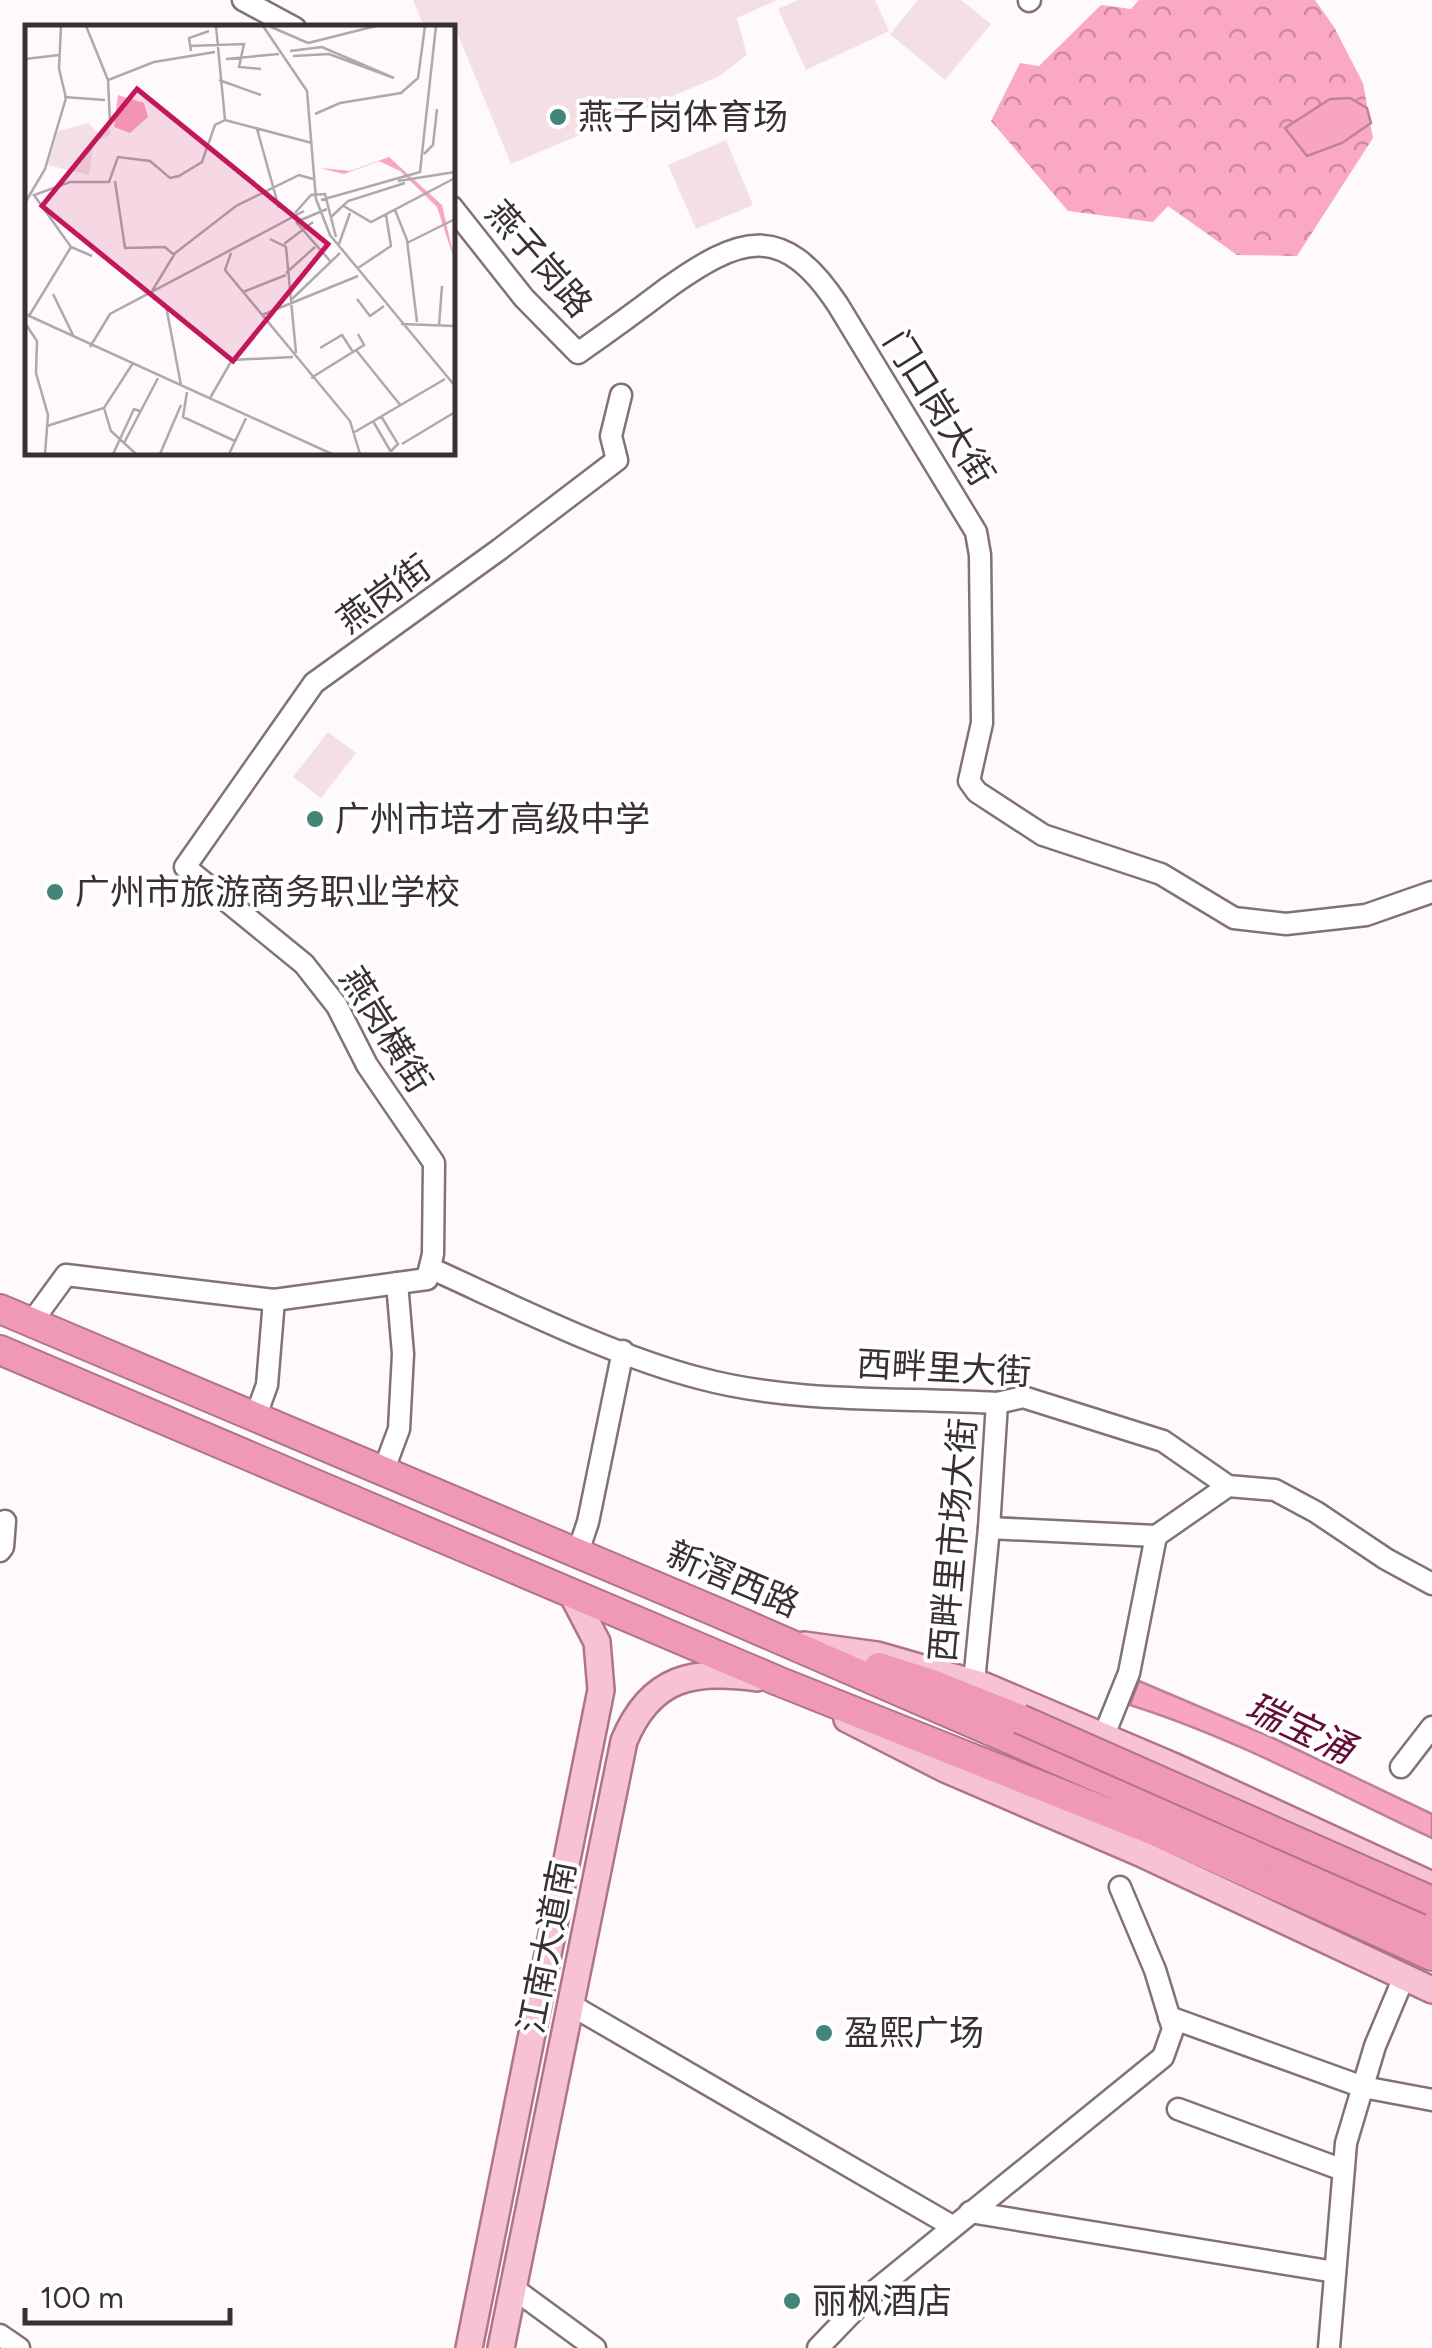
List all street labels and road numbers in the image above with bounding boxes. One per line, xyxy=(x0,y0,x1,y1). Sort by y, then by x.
street label: 燕子岗路 xyxy=(477,192,601,326)
street label: 门口岗大街 xyxy=(875,323,1003,493)
street label: 燕岗街 xyxy=(329,546,439,642)
street label: 燕岗横街 xyxy=(331,960,441,1100)
street label: 西畔里大街 xyxy=(856,1342,1032,1394)
street label: 西畔里市场大街 xyxy=(921,1416,985,1664)
street label: 新滘西路 xyxy=(660,1532,806,1626)
street label: 江南大道南 xyxy=(510,1857,584,2037)

